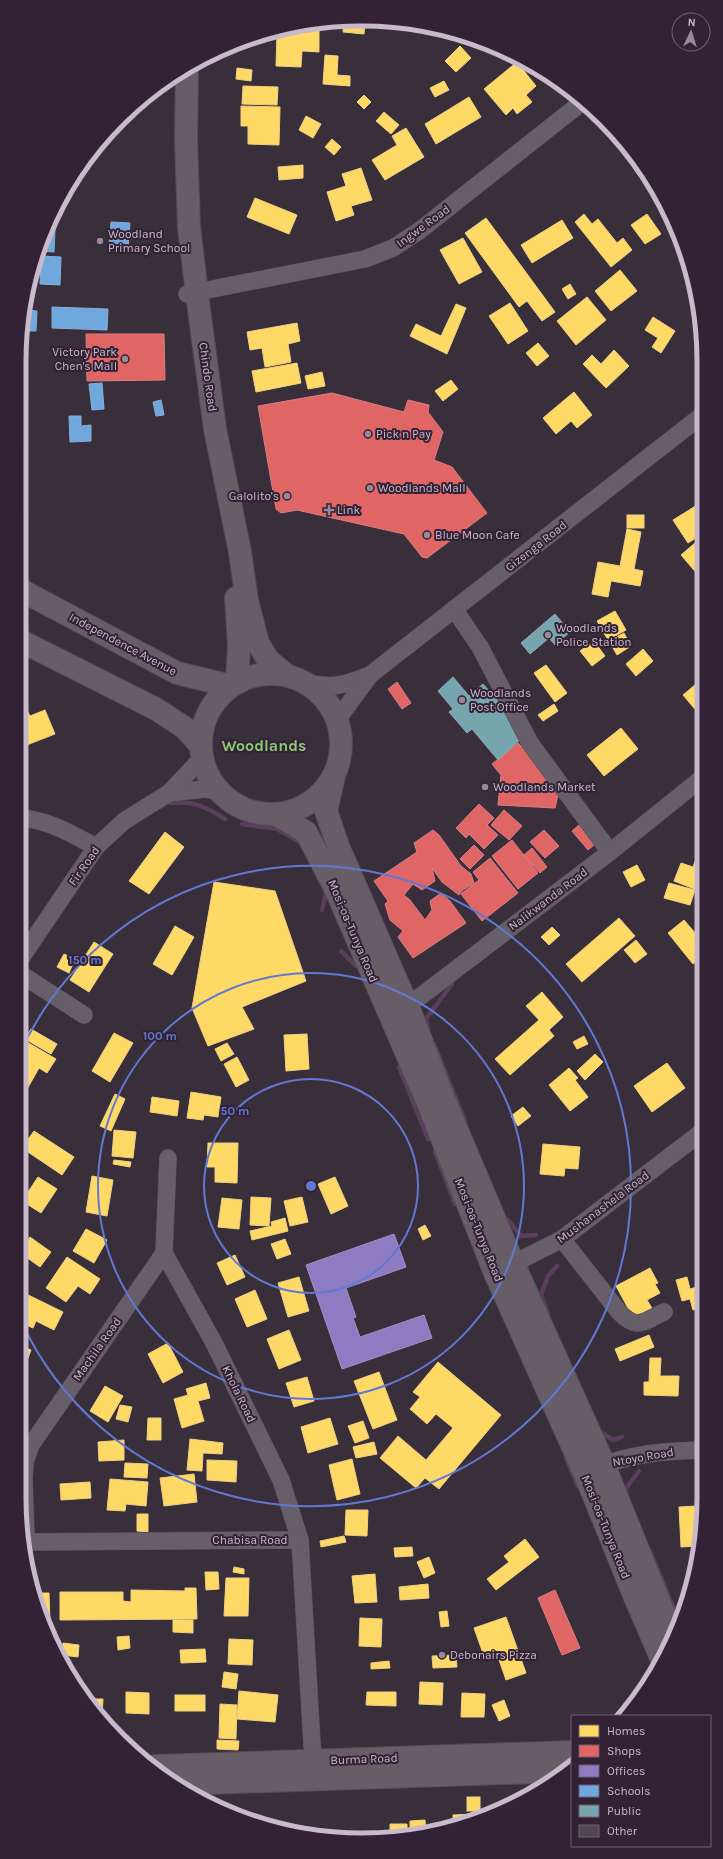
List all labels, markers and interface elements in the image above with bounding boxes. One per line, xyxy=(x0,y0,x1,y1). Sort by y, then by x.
north arrow xyxy=(671,12,711,52)
text: N xyxy=(687,16,696,29)
street label: Ingwe Road xyxy=(394,202,452,250)
place label: Woodland Primary School xyxy=(108,227,190,255)
marker: Woodland Primary School xyxy=(95,236,105,246)
street label: Chindo Road xyxy=(196,342,220,412)
place label: Victory Park Chen's Mall xyxy=(52,345,117,373)
marker: Victory Park Chen's Mall xyxy=(120,354,130,364)
place label: Pick n Pay xyxy=(376,427,431,441)
marker: Pick n Pay xyxy=(363,429,373,439)
place label: Woodlands Mall xyxy=(378,481,466,495)
marker: Woodlands Mall xyxy=(365,483,375,493)
place label: Galolito's xyxy=(229,489,279,503)
marker: Galolito's xyxy=(282,491,292,501)
place label: Link xyxy=(337,503,360,517)
marker: Link xyxy=(324,505,334,515)
street label: Gizenga Road xyxy=(502,518,570,574)
place label: Blue Moon Cafe xyxy=(435,528,520,542)
marker: Blue Moon Cafe xyxy=(422,530,432,540)
street label: Independence Avenue xyxy=(67,610,179,678)
place label: Woodlands Police Station xyxy=(556,621,632,649)
marker: Woodlands Police Station xyxy=(543,630,553,640)
place label: Woodlands Post Office xyxy=(470,686,531,714)
marker: Woodlands Post Office xyxy=(457,695,467,705)
district label: Woodlands xyxy=(222,736,306,755)
place label: Woodlands Market xyxy=(493,780,596,794)
marker: Woodlands Market xyxy=(480,782,490,792)
street label: Fir Road xyxy=(65,844,103,888)
street label: Nalikwanda Road xyxy=(506,865,590,933)
street label: Mosi-oa-Tunya Road xyxy=(325,877,381,985)
text: 150 m xyxy=(68,953,102,967)
text: 100 m xyxy=(143,1029,177,1043)
text: 50 m xyxy=(221,1104,250,1118)
street label: Mushanashela Road xyxy=(554,1168,652,1246)
street label: Mosi-oa-Tunya Road xyxy=(452,1176,506,1284)
centre of rings xyxy=(304,1179,318,1193)
street label: Machila Road xyxy=(70,1315,124,1383)
street label: Khola Road xyxy=(219,1363,259,1425)
street label: Ntoyo Road xyxy=(611,1445,675,1469)
street label: Mosi-oa-Tunya Road xyxy=(579,1473,633,1581)
street label: Chabisa Road xyxy=(212,1533,288,1547)
place label: Debonairs Pizza xyxy=(450,1648,537,1662)
marker: Debonairs Pizza xyxy=(437,1650,447,1660)
legend xyxy=(571,1715,711,1847)
text: Homes xyxy=(607,1724,645,1738)
text: Shops xyxy=(607,1744,641,1758)
street label: Burma Road xyxy=(330,1751,398,1767)
text: Offices xyxy=(607,1764,645,1778)
text: Schools xyxy=(607,1784,650,1798)
text: Public xyxy=(607,1804,641,1818)
text: Other xyxy=(607,1824,638,1838)

